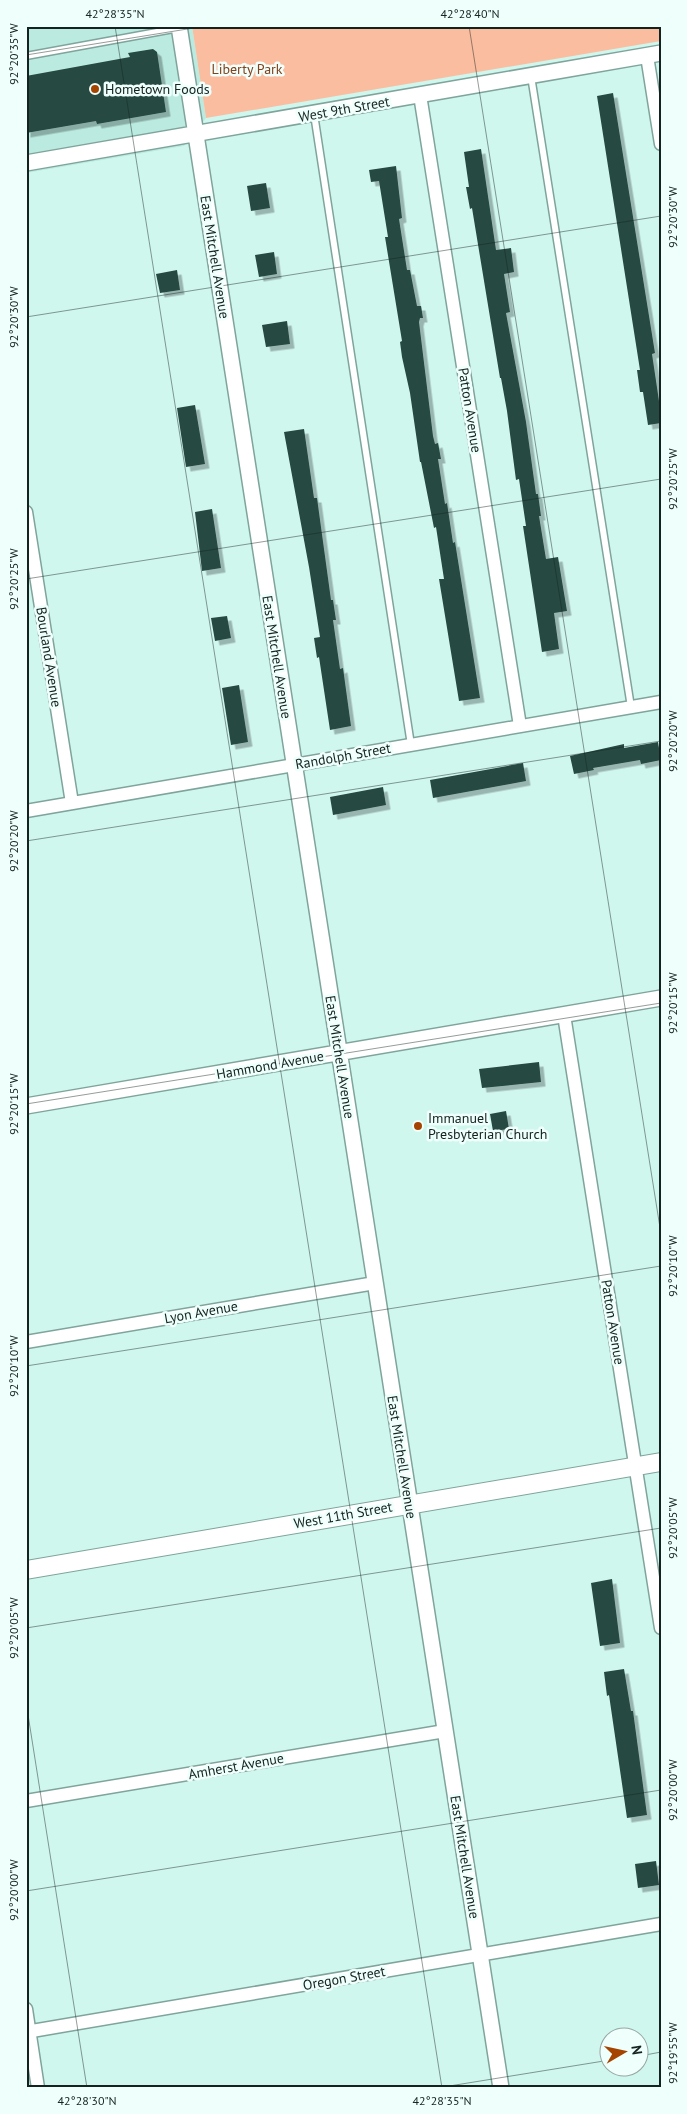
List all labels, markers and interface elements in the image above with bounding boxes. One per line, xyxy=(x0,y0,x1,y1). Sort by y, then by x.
text: 42°28'35"N xyxy=(85,6,145,21)
text: 42°28'40"N xyxy=(440,6,500,21)
text: 92°20'35"W xyxy=(6,23,21,85)
park label: Liberty Park xyxy=(211,60,283,78)
place label: Hometown Foods xyxy=(105,80,210,98)
marker: Hometown Foods xyxy=(89,83,101,95)
street label: West 9th Street xyxy=(297,92,391,126)
text: 92°20'30"W xyxy=(665,186,680,248)
street label: East Mitchell Avenue xyxy=(196,194,234,320)
text: 92°20'30"W xyxy=(6,286,21,348)
street label: Patton Avenue xyxy=(454,366,486,454)
text: 92°20'25"W xyxy=(665,448,680,510)
text: 92°20'25"W xyxy=(6,548,21,610)
street label: East Mitchell Avenue xyxy=(258,594,296,720)
street label: Bourland Avenue xyxy=(32,606,66,708)
text: 92°20'20"W xyxy=(665,710,680,772)
street label: Randolph Street xyxy=(294,739,392,773)
text: 92°20'20"W xyxy=(6,810,21,872)
text: 92°20'15"W xyxy=(665,972,680,1034)
street label: East Mitchell Avenue xyxy=(321,994,359,1120)
street label: Hammond Avenue xyxy=(215,1047,325,1083)
text: 92°20'15"W xyxy=(6,1073,21,1135)
place label: Immanuel Presbyterian Church xyxy=(428,1109,548,1143)
marker: Immanuel Presbyterian Church xyxy=(412,1120,424,1132)
text: 92°20'10"W xyxy=(665,1235,680,1297)
street label: Patton Avenue xyxy=(597,1278,629,1366)
street label: Lyon Avenue xyxy=(163,1297,239,1327)
text: 92°20'10"W xyxy=(6,1335,21,1397)
street label: East Mitchell Avenue xyxy=(383,1394,421,1520)
street label: West 11th Street xyxy=(292,1497,394,1533)
text: 92°20'05"W xyxy=(665,1497,680,1559)
text: 92°20'05"W xyxy=(6,1597,21,1659)
street label: Amherst Avenue xyxy=(187,1749,285,1783)
text: 92°20'00"W xyxy=(665,1759,680,1821)
street label: East Mitchell Avenue xyxy=(446,1794,484,1920)
text: 92°20'00"W xyxy=(6,1859,21,1921)
street label: Oregon Street xyxy=(301,1962,387,1994)
text: 92°19'55"W xyxy=(665,2022,680,2084)
north arrow xyxy=(600,2026,650,2076)
text: N xyxy=(627,2044,646,2056)
text: 42°28'30"N xyxy=(57,2093,117,2108)
text: 42°28'35"N xyxy=(412,2093,472,2108)

